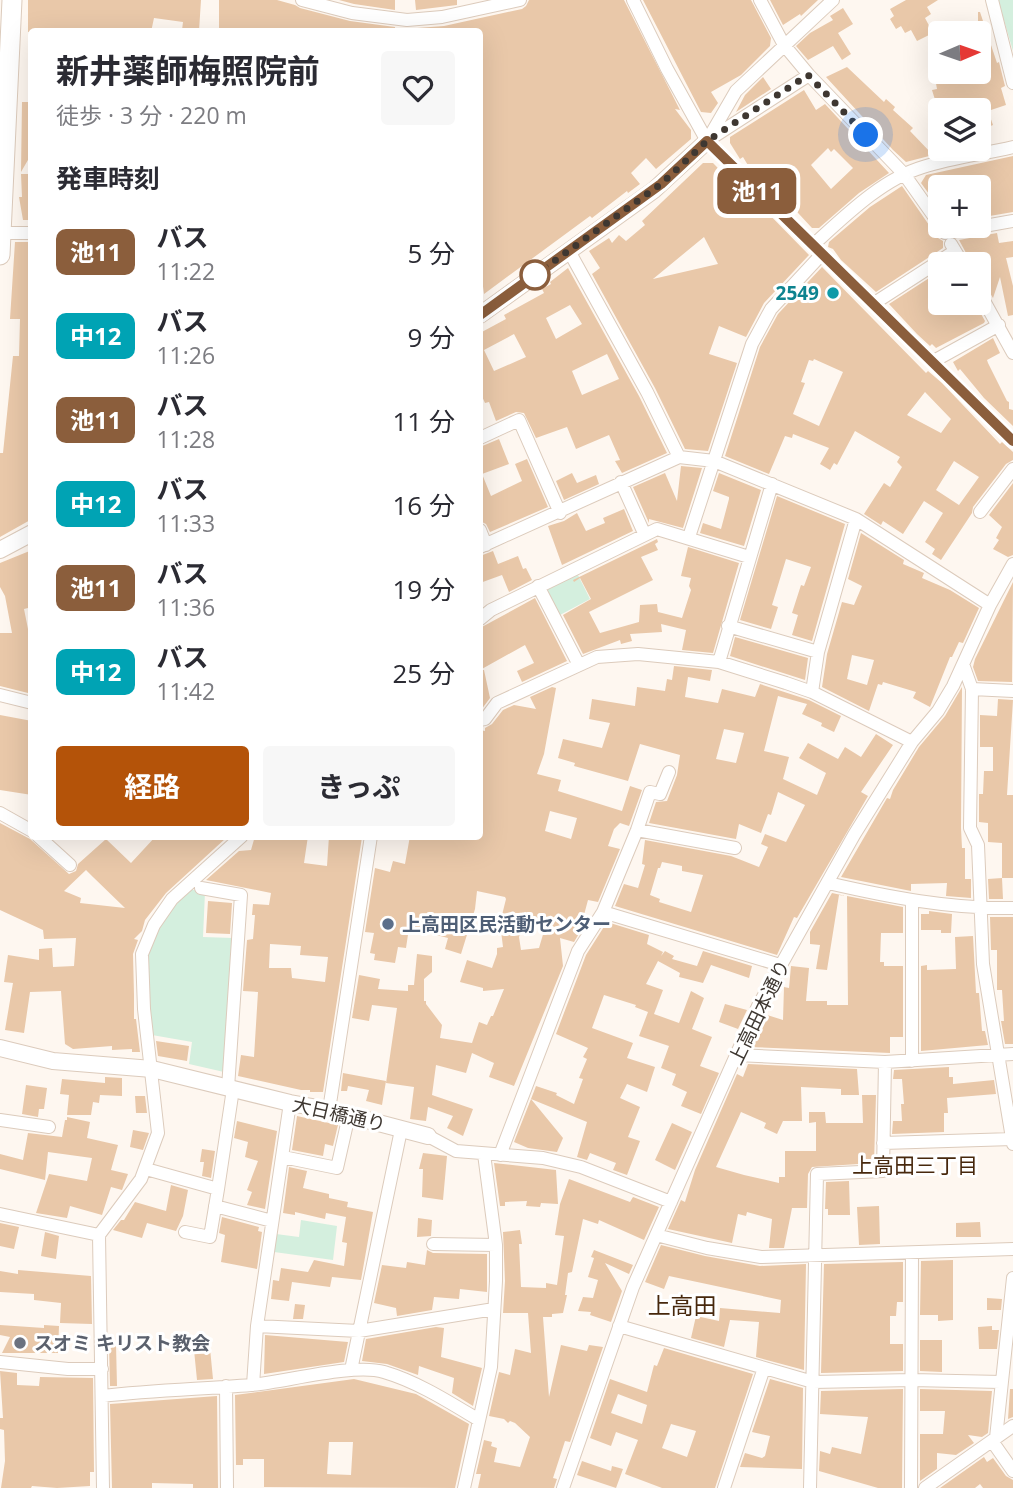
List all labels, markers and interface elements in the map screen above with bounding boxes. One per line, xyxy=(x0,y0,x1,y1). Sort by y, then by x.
north arrow xyxy=(928,21,990,84)
map controls xyxy=(928,21,991,315)
text: 新井薬師梅照院前 xyxy=(56,48,320,93)
button: heart xyxy=(381,51,455,125)
button: layers xyxy=(928,98,991,161)
text: 徒歩 · 3 分 · 220 m xyxy=(56,99,247,131)
your location xyxy=(848,117,883,152)
text: 発車時刻 xyxy=(56,160,160,196)
line badge: 池11 xyxy=(717,168,797,214)
text: 池11 xyxy=(731,174,783,207)
button: + xyxy=(928,175,991,238)
text: バス xyxy=(156,219,208,255)
text: 池11 xyxy=(70,235,121,268)
text: 5 分 xyxy=(407,235,455,271)
button: − xyxy=(928,252,991,315)
text: 11:22 xyxy=(156,255,215,287)
unlabelled marker xyxy=(520,260,550,290)
place label: 2549 xyxy=(776,280,819,306)
marker: 2549 xyxy=(825,285,841,301)
text: バス xyxy=(156,303,208,339)
text: 中12 xyxy=(70,319,121,352)
text: 9 分 xyxy=(407,319,455,355)
text: 11:26 xyxy=(156,339,215,371)
text: バス xyxy=(156,387,208,423)
text: 池11 xyxy=(70,403,121,436)
text: 11 分 xyxy=(393,403,455,439)
text: 11:28 xyxy=(156,423,215,455)
text: バス xyxy=(156,471,208,507)
text: 中12 xyxy=(70,487,121,520)
text: 16 分 xyxy=(393,487,455,523)
text: 11:33 xyxy=(156,507,215,539)
text: バス xyxy=(156,555,208,591)
text: 池11 xyxy=(70,571,121,604)
text: 19 分 xyxy=(393,571,455,607)
text: 11:36 xyxy=(156,591,215,623)
text: バス xyxy=(156,639,208,675)
text: 中12 xyxy=(70,655,121,688)
text: 25 分 xyxy=(393,655,455,691)
text: 11:42 xyxy=(156,675,215,707)
button: 経路 xyxy=(56,746,249,826)
button: きっぷ xyxy=(263,746,455,826)
place label: 上高田区民活動センター xyxy=(402,911,611,937)
marker: 上高田区民活動センター xyxy=(380,916,396,932)
street label: 上高田本通り xyxy=(722,955,796,1069)
street label: 大日橋通り xyxy=(290,1091,388,1137)
district label: 上高田三丁目 xyxy=(852,1151,978,1179)
district label: 上高田 xyxy=(648,1289,717,1321)
place label: スオミ キリスト教会 xyxy=(34,1330,210,1356)
marker: スオミ キリスト教会 xyxy=(12,1335,28,1351)

